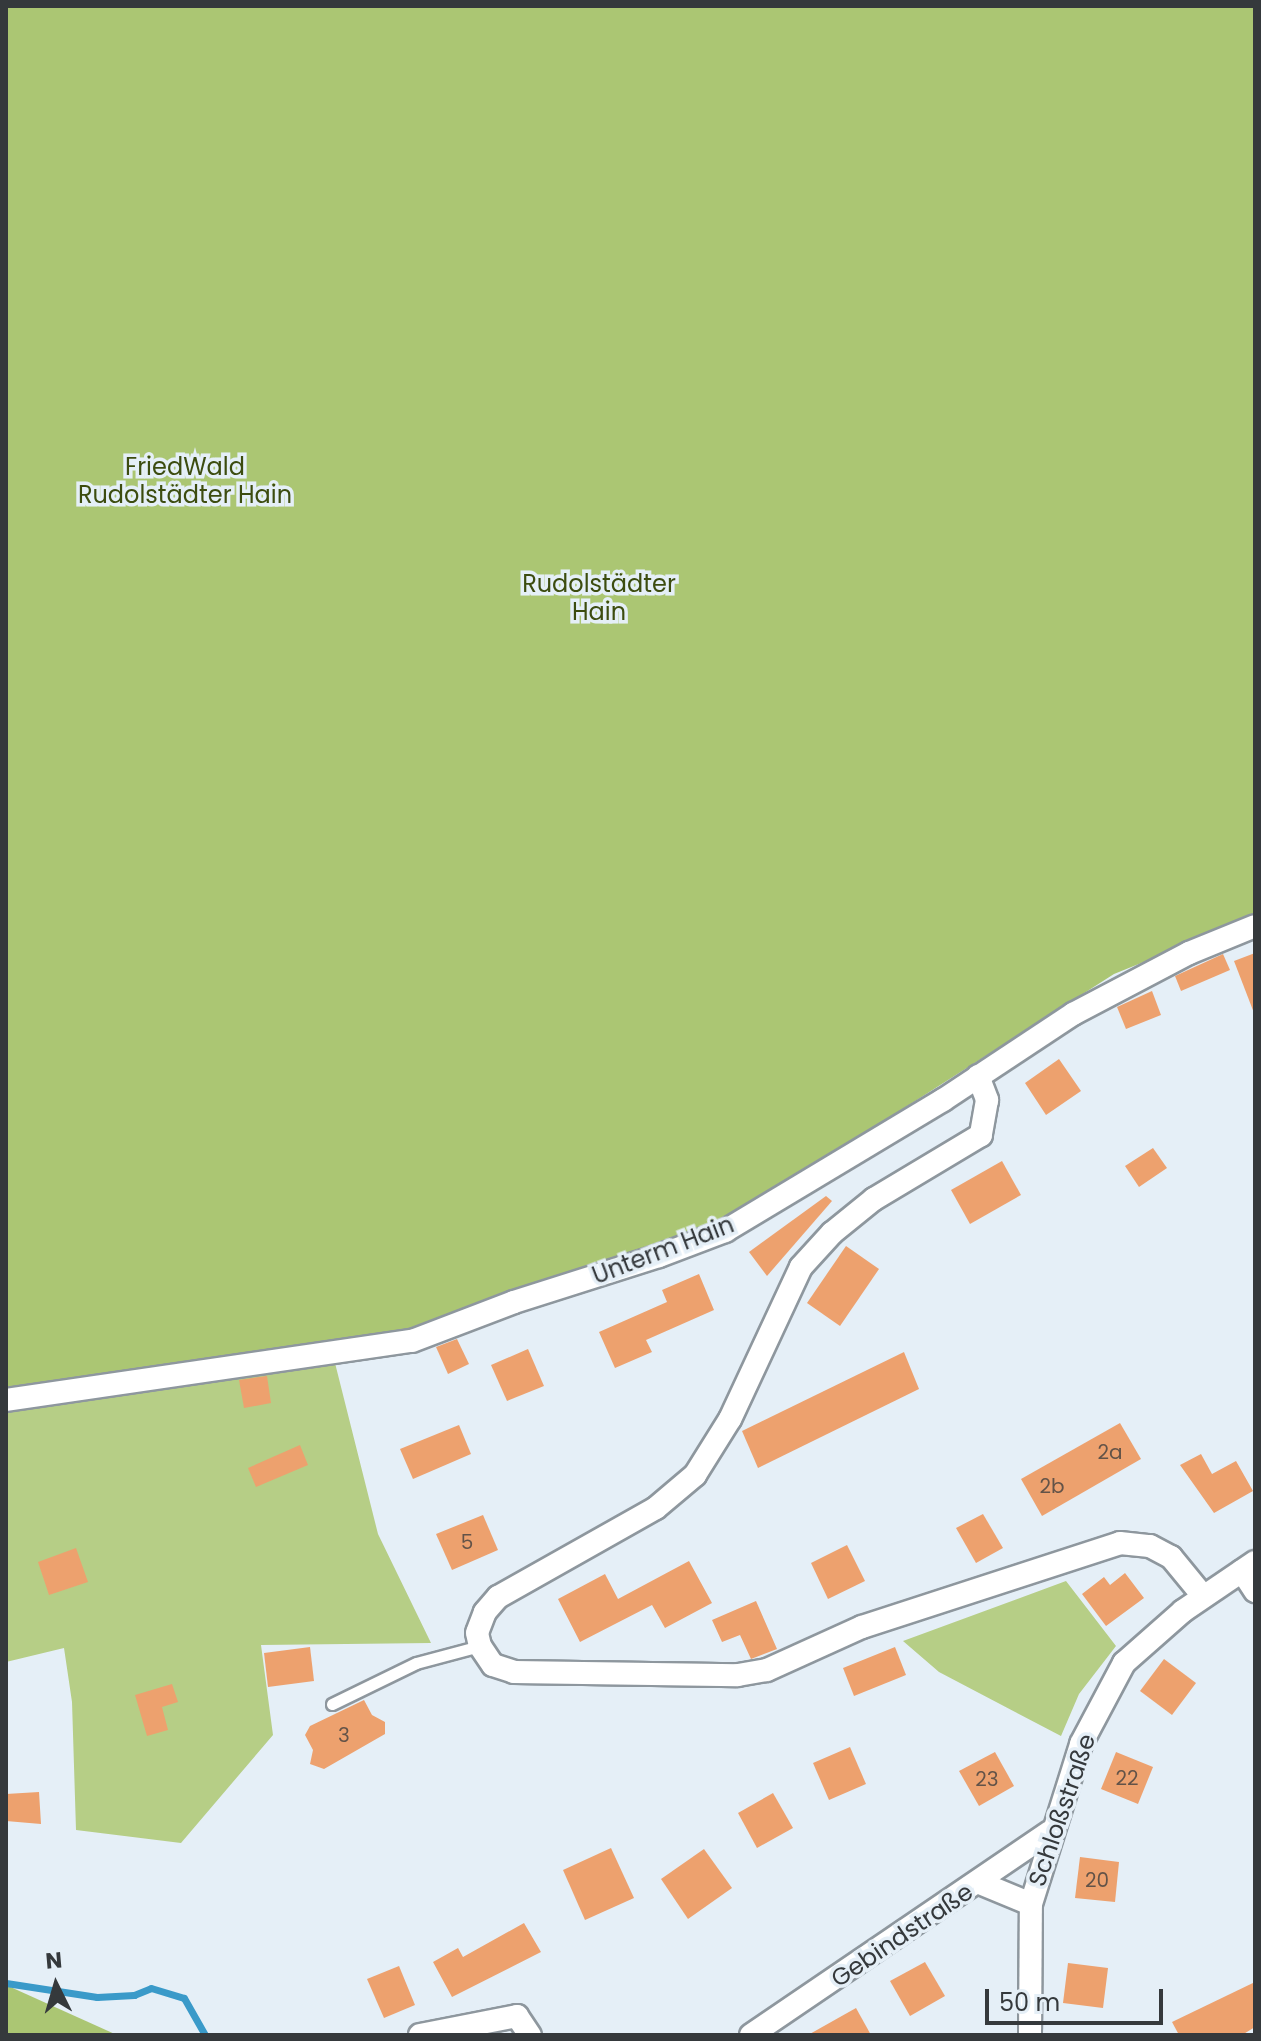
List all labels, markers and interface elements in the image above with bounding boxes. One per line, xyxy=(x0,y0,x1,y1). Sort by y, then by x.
park label: FriedWald Rudolstädter Hain xyxy=(78,453,292,509)
park label: Rudolstädter Hain xyxy=(522,570,676,626)
street label: Unterm Hain xyxy=(588,1210,738,1290)
house number: 2a xyxy=(1097,1440,1123,1464)
house number: 2b xyxy=(1039,1474,1065,1498)
house number: 5 xyxy=(461,1530,473,1554)
house number: 3 xyxy=(338,1723,350,1747)
street label: Schloßstraße xyxy=(1022,1730,1102,1890)
house number: 22 xyxy=(1116,1766,1138,1790)
house number: 23 xyxy=(975,1767,999,1791)
house number: 20 xyxy=(1085,1868,1109,1892)
street label: Gebindstraße xyxy=(826,1877,978,1993)
text: N xyxy=(44,1944,63,1977)
north arrow xyxy=(16,1945,96,2025)
scale bar xyxy=(989,1973,1167,2023)
text: 50 m xyxy=(999,1986,1060,2019)

